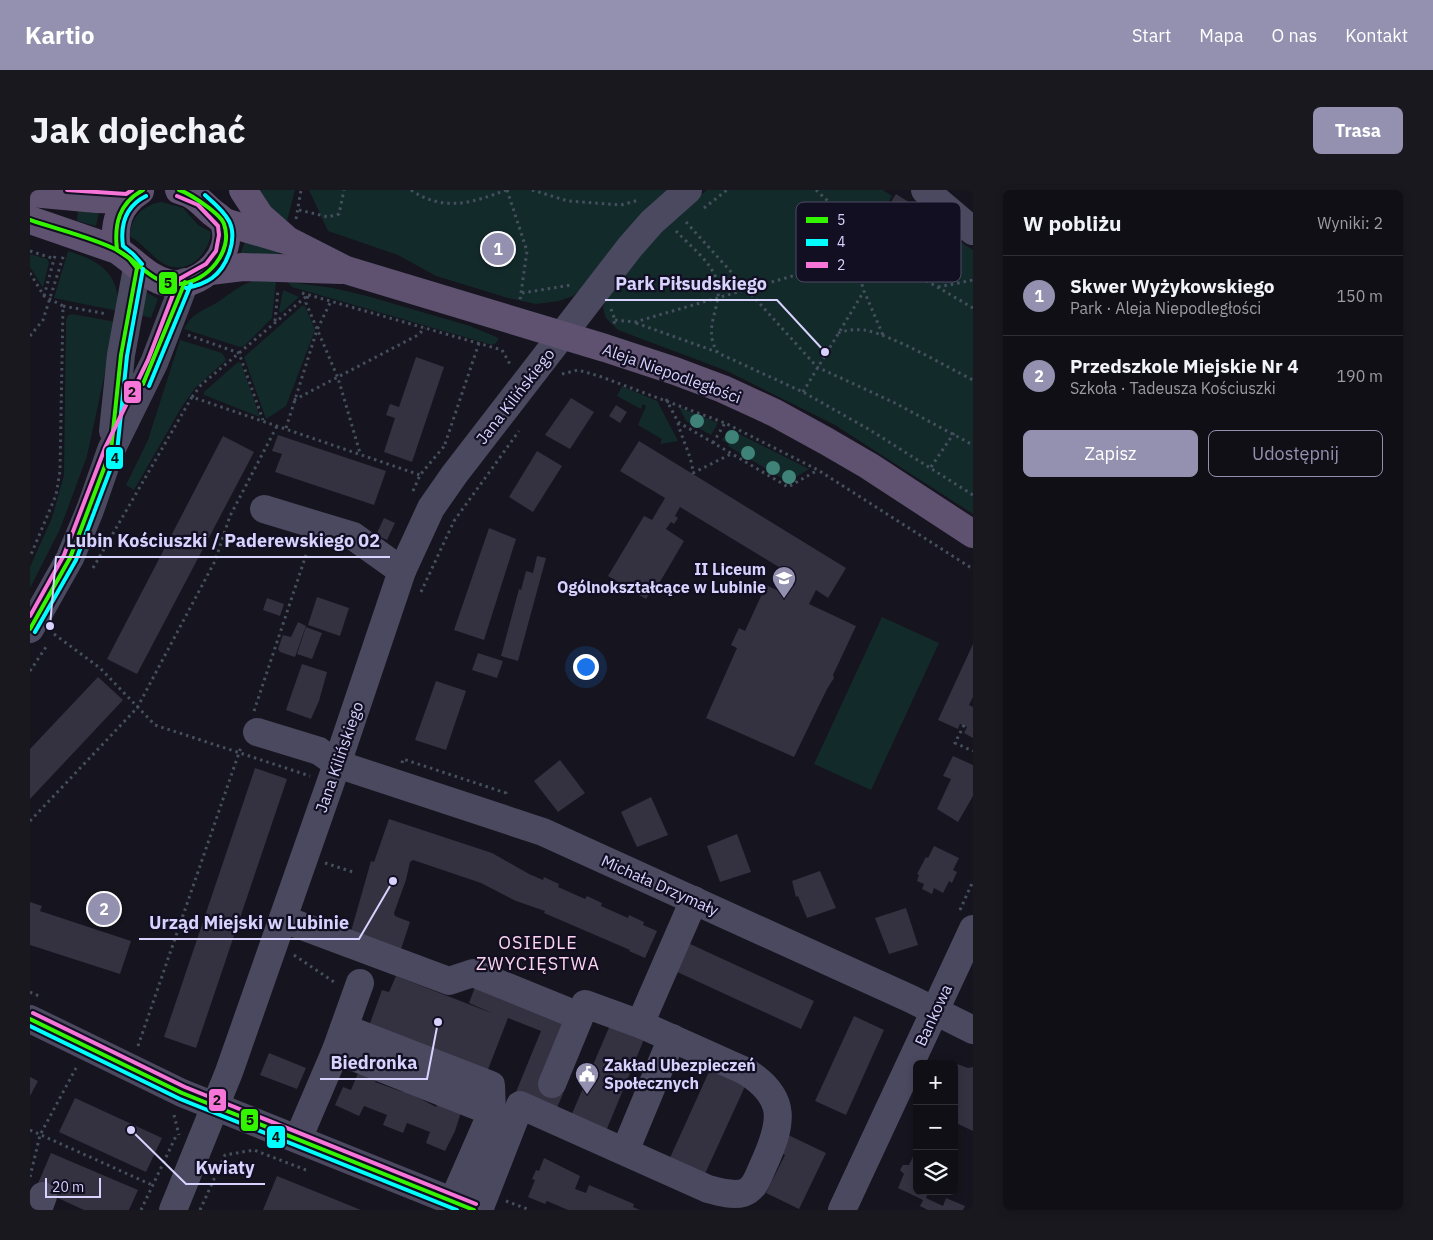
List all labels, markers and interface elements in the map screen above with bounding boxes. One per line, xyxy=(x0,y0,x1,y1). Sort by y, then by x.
text: Kartio xyxy=(25,19,95,51)
text: Start xyxy=(1132,24,1171,47)
text: Mapa xyxy=(1199,24,1244,47)
text: O nas xyxy=(1272,24,1317,47)
text: Kontakt xyxy=(1345,24,1408,47)
text: Jak dojechać xyxy=(30,107,246,153)
button: Trasa xyxy=(1313,107,1403,154)
legend xyxy=(796,202,961,282)
text: W pobliżu xyxy=(1023,209,1122,237)
text: 5 xyxy=(837,211,845,229)
text: Wyniki: 2 xyxy=(1317,213,1383,233)
pin: 1 xyxy=(482,230,514,268)
text: 4 xyxy=(837,233,845,251)
text: 2 xyxy=(837,256,845,274)
callout: Park Piłsudskiego xyxy=(605,267,777,300)
line badge: 5 xyxy=(158,271,178,295)
text: Park Piłsudskiego xyxy=(615,272,767,295)
text: 5 xyxy=(164,274,172,292)
text: Skwer Wyżykowskiego xyxy=(1070,274,1275,298)
text: 1 xyxy=(1034,286,1044,306)
text: 150 m xyxy=(1336,286,1383,306)
text: Park · Aleja Niepodległości xyxy=(1070,298,1261,318)
street label: Aleja Niepodległości xyxy=(600,339,744,407)
street label: Jana Kilińskiego xyxy=(471,344,559,448)
text: Przedszkole Miejskie Nr 4 xyxy=(1070,354,1299,378)
text: 2 xyxy=(1034,366,1044,386)
text: 190 m xyxy=(1336,366,1383,386)
text: Szkoła · Tadeusza Kościuszki xyxy=(1070,378,1276,398)
line badge: 2 xyxy=(123,380,142,404)
text: 2 xyxy=(128,383,136,401)
button: Zapisz xyxy=(1023,430,1198,477)
button: Udostępnij xyxy=(1208,430,1383,477)
line badge: 4 xyxy=(105,446,124,470)
text: 4 xyxy=(111,449,119,467)
callout: Lubin Kościuszki / Paderewskiego 02 xyxy=(56,524,390,557)
text: Lubin Kościuszki / Paderewskiego 02 xyxy=(66,529,380,552)
place label: II Liceum Ogólnokształcące w Lubinie xyxy=(557,559,766,597)
school or university icon: II Liceum Ogólnokształcące w Lubinie xyxy=(771,565,797,599)
your location xyxy=(573,654,599,680)
street label: Jana Kilińskiego xyxy=(311,699,367,815)
street label: Michała Drzymały xyxy=(598,850,722,920)
pin: 2 xyxy=(88,890,120,928)
callout: Urząd Miejski w Lubinie xyxy=(139,906,359,939)
text: Urząd Miejski w Lubinie xyxy=(149,911,349,934)
district label: OSIEDLE ZWYCIĘSTWA xyxy=(476,931,600,975)
street label: Bankowa xyxy=(910,981,956,1049)
callout: Biedronka xyxy=(320,1046,427,1079)
text: Biedronka xyxy=(331,1051,417,1074)
place label: Zakład Ubezpieczeń Społecznych xyxy=(604,1055,756,1093)
map controls xyxy=(913,1060,958,1195)
button: + xyxy=(913,1060,958,1105)
public building icon: Zakład Ubezpieczeń Społecznych xyxy=(574,1061,600,1095)
line badge: 2 xyxy=(208,1088,227,1112)
text: 2 xyxy=(213,1091,221,1109)
button: − xyxy=(913,1105,958,1150)
line badge: 5 xyxy=(240,1108,259,1132)
text: 5 xyxy=(246,1111,254,1129)
line badge: 4 xyxy=(266,1125,286,1149)
text: 4 xyxy=(272,1128,280,1146)
button: layers xyxy=(913,1150,958,1195)
callout: Kwiaty xyxy=(186,1151,265,1184)
text: Kwiaty xyxy=(195,1156,255,1179)
scale bar xyxy=(45,1175,101,1198)
text: 20 m xyxy=(52,1178,84,1196)

